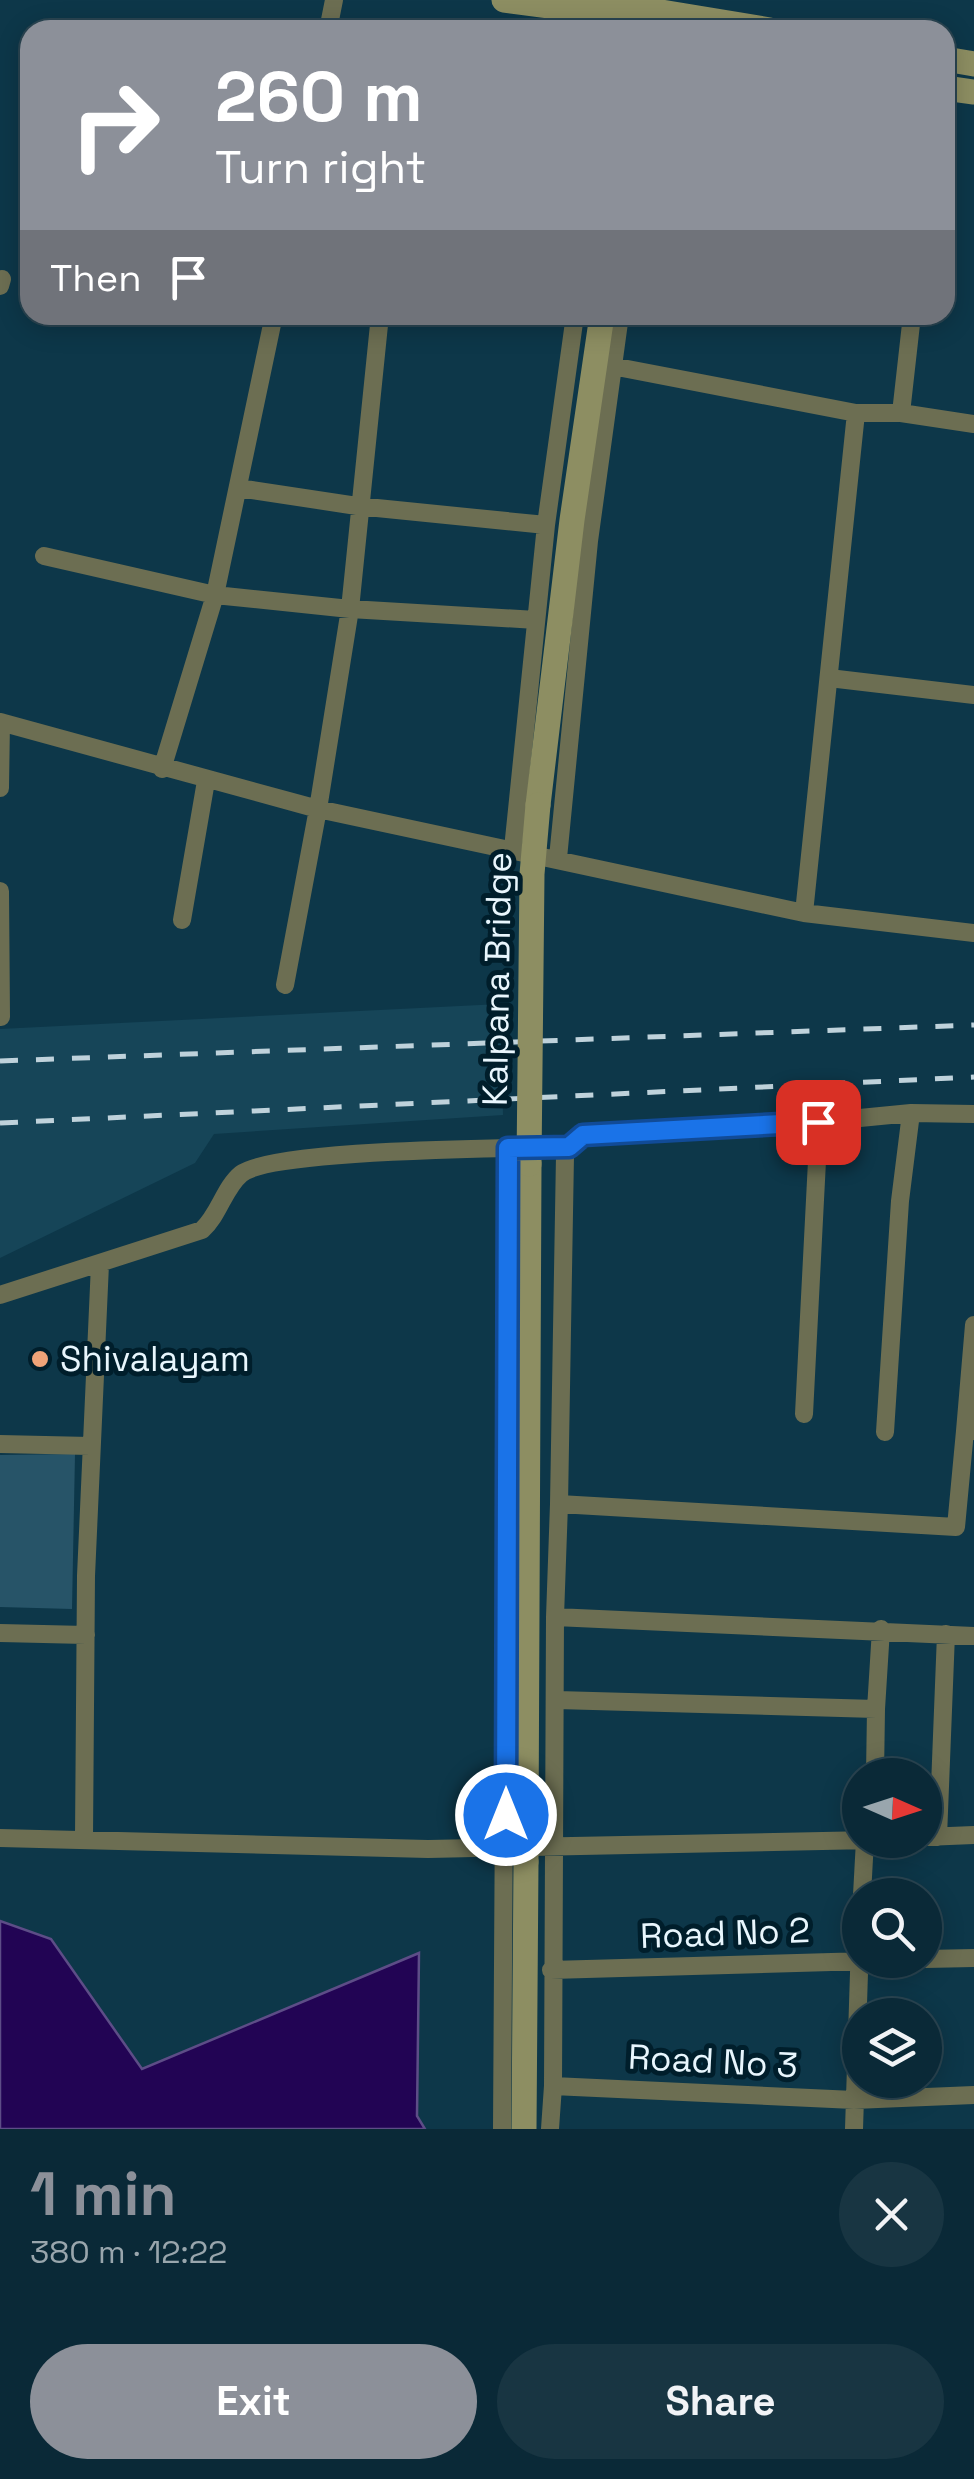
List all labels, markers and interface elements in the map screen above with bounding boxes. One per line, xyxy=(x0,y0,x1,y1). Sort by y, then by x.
text: 260 m xyxy=(215,52,423,141)
icon: right xyxy=(50,60,180,190)
text: Turn right xyxy=(215,139,426,196)
icon: arrive xyxy=(161,250,216,305)
text: Then xyxy=(50,254,141,302)
street label: Kalpana Bridge xyxy=(473,852,521,1106)
pin xyxy=(776,1080,861,1165)
icon: arrive xyxy=(791,1095,846,1150)
place label: Shivalayam xyxy=(60,1337,250,1381)
marker: Shivalayam xyxy=(29,1348,51,1370)
north arrow xyxy=(842,1758,942,1858)
map controls xyxy=(842,1758,942,2098)
position arrow xyxy=(454,1763,558,1867)
button: search xyxy=(842,1878,942,1978)
street label: Road No 2 xyxy=(639,1908,811,1958)
button: layers xyxy=(842,1998,942,2098)
street label: Road No 3 xyxy=(627,2035,799,2087)
text: 1 min xyxy=(30,2156,177,2233)
button: close xyxy=(839,2162,944,2267)
text: 380 m · 12:22 xyxy=(30,2232,227,2272)
button: Exit xyxy=(30,2344,477,2459)
button: Share xyxy=(497,2344,944,2459)

